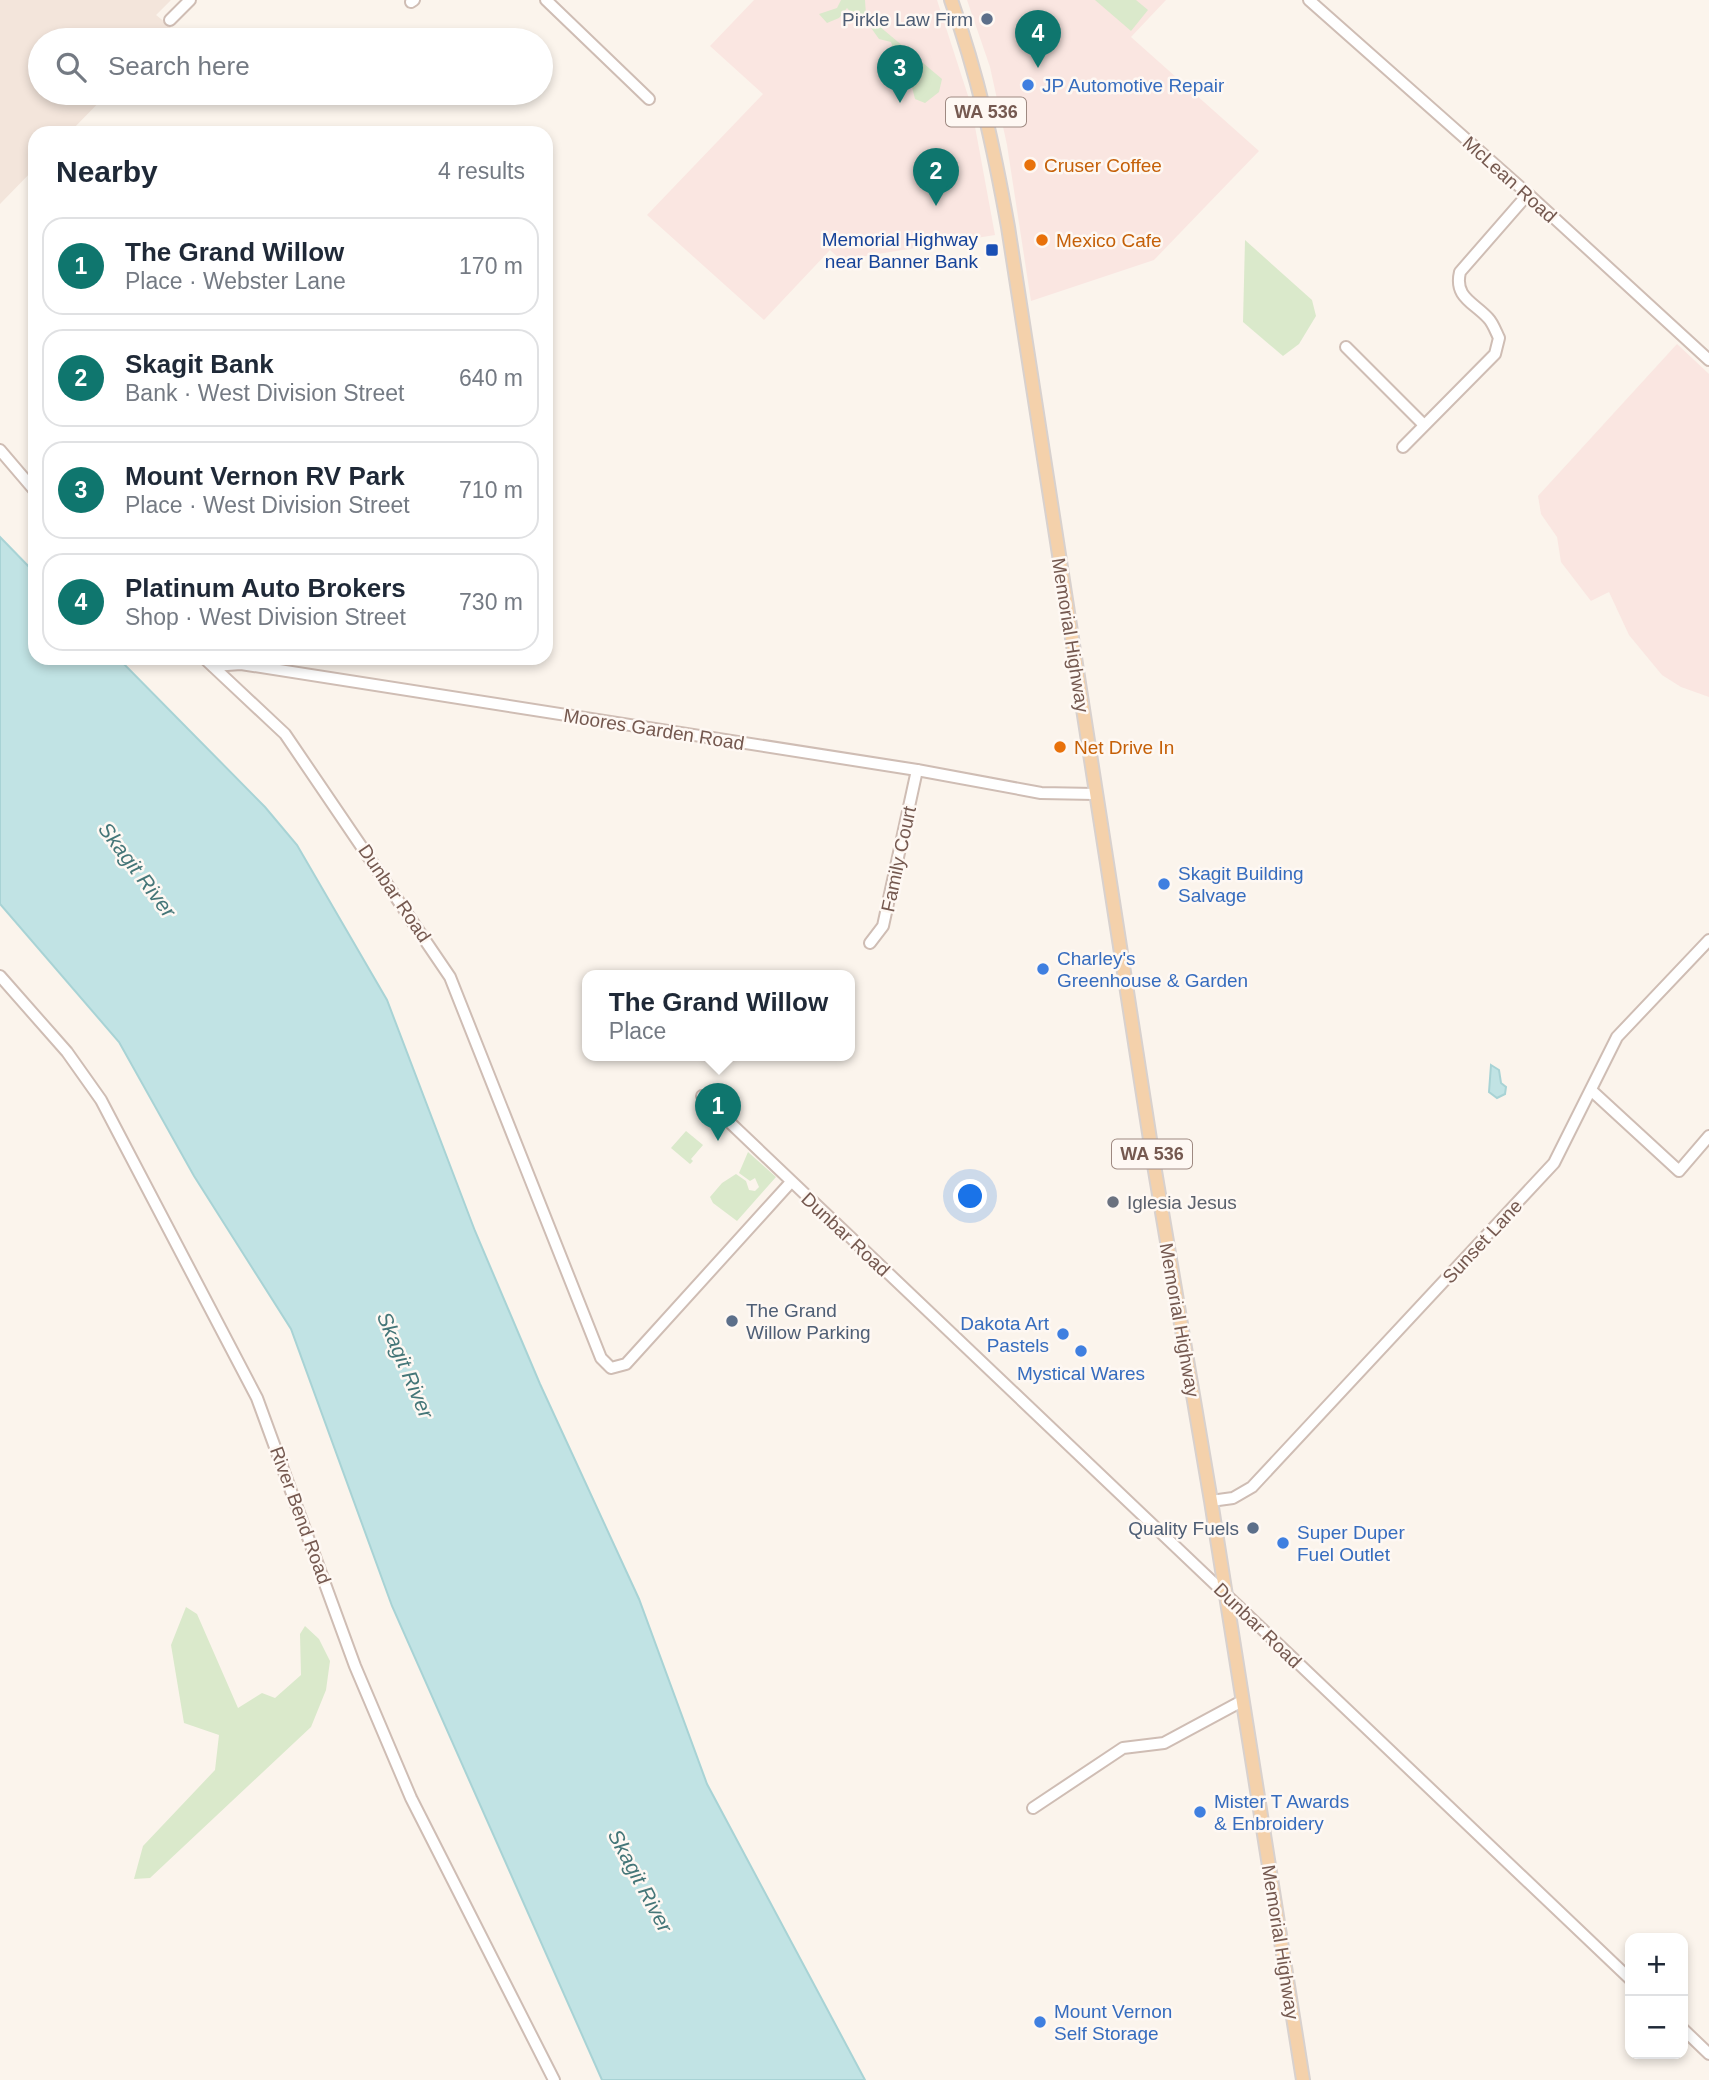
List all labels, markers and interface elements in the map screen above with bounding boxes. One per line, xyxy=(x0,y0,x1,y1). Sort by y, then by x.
place label: Pirkle Law Firm xyxy=(842,9,973,30)
pin: 4 xyxy=(1015,10,1061,68)
marker: Pirkle Law Firm xyxy=(979,11,995,27)
search box xyxy=(28,28,553,105)
pin: 3 xyxy=(877,45,923,103)
icon: search xyxy=(52,48,90,86)
text: Search here xyxy=(108,51,250,81)
place label: JP Automotive Repair xyxy=(1042,75,1225,96)
marker: JP Automotive Repair xyxy=(1020,77,1036,93)
road number: WA 536 xyxy=(946,98,1026,127)
street label: McLean Road xyxy=(1459,132,1561,227)
pin: 2 xyxy=(913,148,959,206)
text: Nearby xyxy=(56,155,158,188)
place label: Cruser Coffee xyxy=(1044,155,1162,176)
marker: Cruser Coffee xyxy=(1022,157,1038,173)
text: 4 results xyxy=(438,158,525,184)
place label: Memorial Highway near Banner Bank xyxy=(822,229,978,272)
place label: Mexico Cafe xyxy=(1056,230,1162,251)
marker: Mexico Cafe xyxy=(1034,232,1050,248)
text: The Grand Willow xyxy=(125,237,344,267)
marker: Memorial Highway near Banner Bank xyxy=(984,242,1000,258)
text: 1 xyxy=(75,253,87,279)
text: 170 m xyxy=(459,253,523,279)
text: Place · Webster Lane xyxy=(125,268,346,294)
text: Skagit Bank xyxy=(125,349,274,379)
text: 2 xyxy=(75,365,87,391)
text: 640 m xyxy=(459,365,523,391)
text: Bank · West Division Street xyxy=(125,380,405,406)
text: Mount Vernon RV Park xyxy=(125,461,405,491)
text: 3 xyxy=(75,477,87,503)
text: 710 m xyxy=(459,477,523,503)
text: Place · West Division Street xyxy=(125,492,410,518)
street label: Memorial Highway xyxy=(1048,556,1093,714)
text: Platinum Auto Brokers xyxy=(125,573,406,603)
text: 4 xyxy=(75,589,87,615)
text: 730 m xyxy=(459,589,523,615)
text: Shop · West Division Street xyxy=(125,604,406,630)
street label: Moores Garden Road xyxy=(562,705,746,754)
place label: Net Drive In xyxy=(1074,737,1174,758)
marker: Net Drive In xyxy=(1052,739,1068,755)
street label: Family Court xyxy=(877,804,920,914)
water label: Skagit River xyxy=(94,818,181,923)
street label: Dunbar Road xyxy=(354,841,435,946)
place label: Skagit Building Salvage xyxy=(1178,863,1304,906)
marker: Skagit Building Salvage xyxy=(1156,876,1172,892)
place label: Charley's Greenhouse & Garden xyxy=(1057,948,1248,991)
marker: Charley's Greenhouse & Garden xyxy=(1035,961,1051,977)
popup xyxy=(582,970,855,1061)
text: The Grand Willow xyxy=(609,987,828,1017)
text: Place xyxy=(609,1018,666,1044)
pin: 1 xyxy=(695,1083,741,1141)
road number: WA 536 xyxy=(1112,1140,1192,1168)
your location xyxy=(953,1179,987,1213)
street label: Dunbar Road xyxy=(797,1188,894,1281)
place label: Iglesia Jesus xyxy=(1127,1192,1237,1213)
marker: Iglesia Jesus xyxy=(1105,1194,1121,1210)
street label: Sunset Lane xyxy=(1438,1195,1526,1288)
street label: Memorial Highway xyxy=(1156,1241,1204,1399)
place label: The Grand Willow Parking xyxy=(746,1300,871,1343)
water label: Skagit River xyxy=(373,1308,439,1422)
marker: The Grand Willow Parking xyxy=(724,1313,740,1329)
place label: Dakota Art Pastels xyxy=(960,1313,1050,1356)
marker: Dakota Art Pastels xyxy=(1055,1326,1071,1342)
marker: Mystical Wares xyxy=(1073,1343,1089,1359)
place label: Mystical Wares xyxy=(1017,1363,1145,1384)
street label: River Bend Road xyxy=(266,1444,335,1587)
place label: Quality Fuels xyxy=(1128,1518,1239,1539)
marker: Quality Fuels xyxy=(1245,1520,1261,1536)
place label: Super Duper Fuel Outlet xyxy=(1297,1522,1405,1565)
marker: Super Duper Fuel Outlet xyxy=(1275,1535,1291,1551)
street label: Dunbar Road xyxy=(1210,1579,1306,1672)
place label: Mister T Awards & Enbroidery xyxy=(1214,1791,1349,1834)
marker: Mister T Awards & Enbroidery xyxy=(1192,1804,1208,1820)
water label: Skagit River xyxy=(604,1825,678,1937)
street label: Memorial Highway xyxy=(1258,1863,1303,2021)
map controls xyxy=(1625,1933,1688,2059)
button: + xyxy=(1625,1933,1688,1996)
button: − xyxy=(1625,1996,1688,2059)
place label: Mount Vernon Self Storage xyxy=(1054,2001,1172,2044)
marker: Mount Vernon Self Storage xyxy=(1032,2014,1048,2030)

